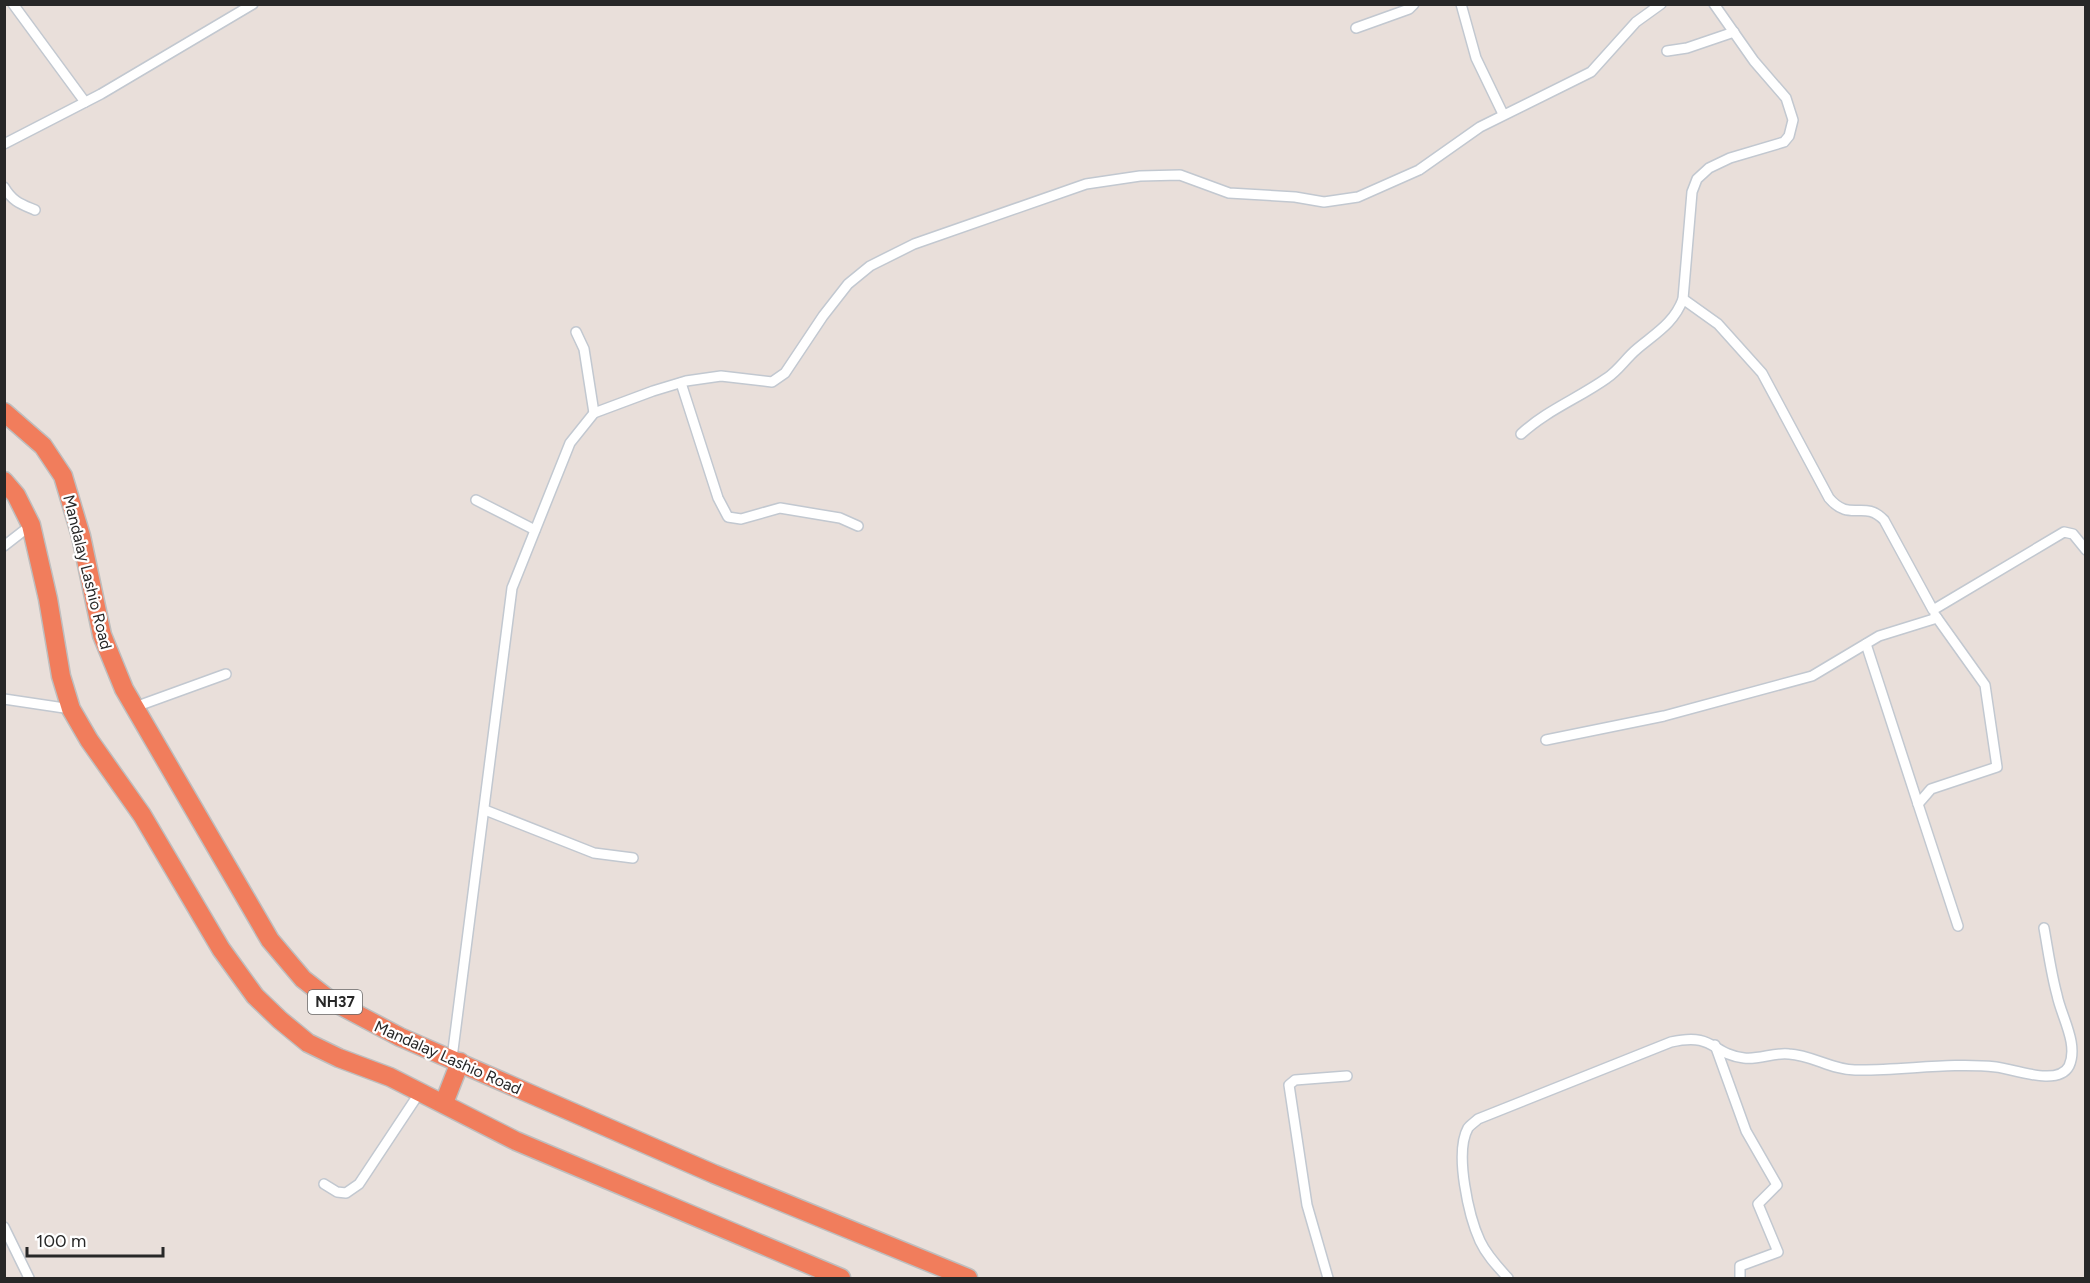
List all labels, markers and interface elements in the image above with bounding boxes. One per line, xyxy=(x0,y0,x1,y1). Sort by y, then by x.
street label: Mandalay Lashio Road xyxy=(59,493,116,651)
road number: NH37 xyxy=(308,990,362,1014)
street label: Mandalay Lashio Road xyxy=(371,1016,524,1098)
scale bar xyxy=(27,1220,164,1258)
text: 100 m xyxy=(36,1230,86,1252)

